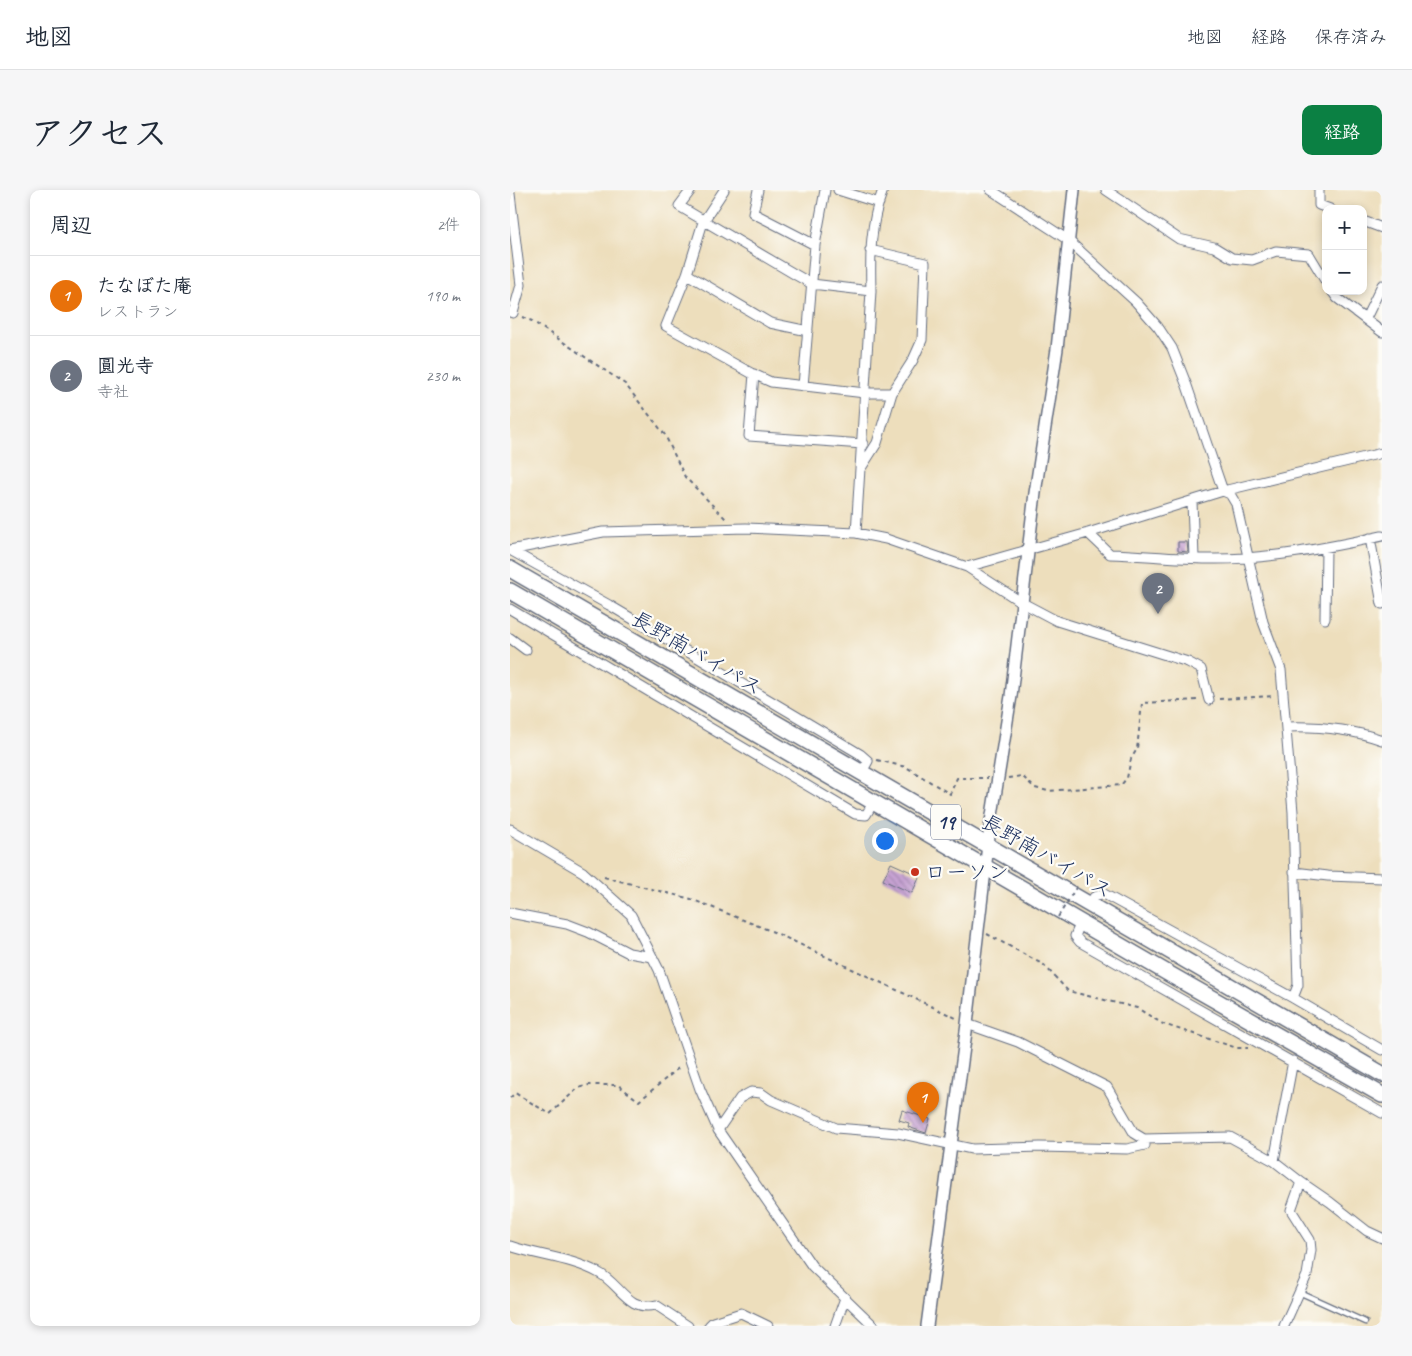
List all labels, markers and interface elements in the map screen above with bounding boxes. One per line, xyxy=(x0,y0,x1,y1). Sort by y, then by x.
text: 地図 xyxy=(25,22,73,52)
text: 地図 xyxy=(1187,26,1223,48)
text: 経路 xyxy=(1251,26,1287,48)
text: 保存済み xyxy=(1315,26,1387,48)
button: 経路 xyxy=(1302,105,1382,155)
text: アクセス xyxy=(30,111,168,156)
map controls xyxy=(1322,205,1367,295)
button: + xyxy=(1322,205,1367,250)
text: 周辺 xyxy=(50,212,92,238)
text: 2件 xyxy=(437,215,460,235)
button: − xyxy=(1322,250,1367,295)
text: たなぼた庵 xyxy=(97,274,192,298)
text: 1 xyxy=(62,286,70,306)
text: 190 m xyxy=(426,286,460,306)
text: レストラン xyxy=(97,302,178,322)
text: 圓光寺 xyxy=(97,354,154,378)
text: 2 xyxy=(62,366,70,386)
text: 230 m xyxy=(426,366,460,386)
text: 寺社 xyxy=(97,382,129,402)
pin: 2 xyxy=(1142,573,1174,614)
street label: 長野南バイパス xyxy=(627,605,767,701)
road number: 19 xyxy=(931,804,961,840)
street label: 長野南バイパス xyxy=(977,808,1117,904)
your location xyxy=(872,828,898,854)
place label: ローソン xyxy=(925,859,1009,885)
marker: ローソン xyxy=(909,866,921,878)
pin: 1 xyxy=(907,1082,939,1123)

